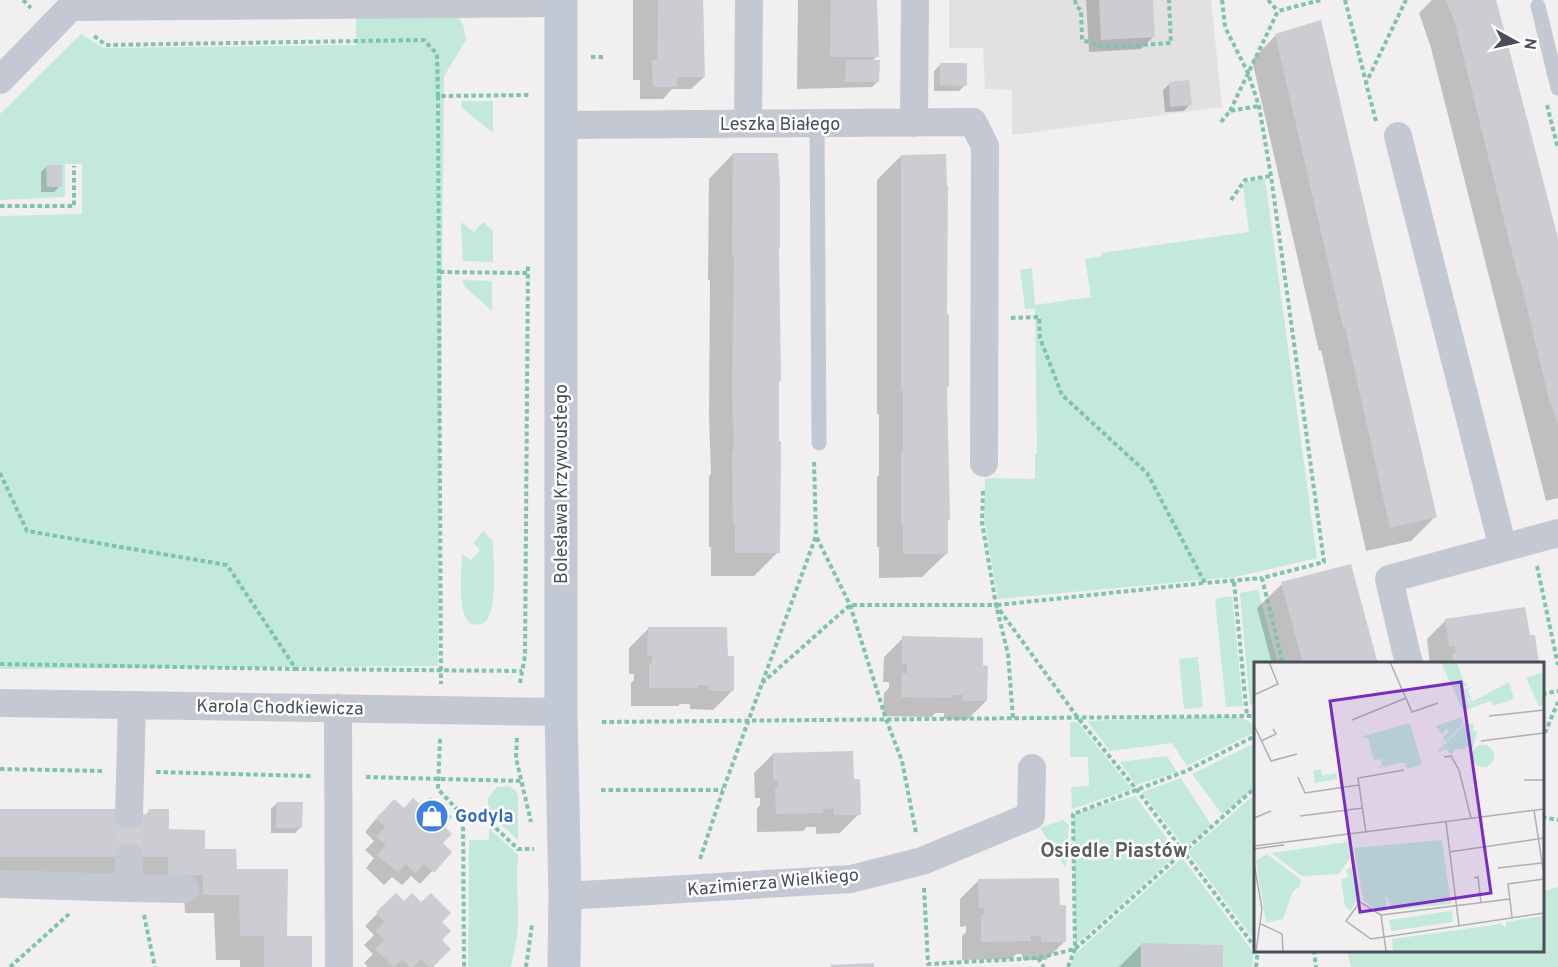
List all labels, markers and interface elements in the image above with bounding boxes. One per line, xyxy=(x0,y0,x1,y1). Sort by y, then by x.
north arrow xyxy=(1486,12,1546,72)
text: N xyxy=(1518,37,1540,51)
street label: Leszka Białego xyxy=(720,114,840,137)
street label: Bolesława Krzywoustego xyxy=(551,384,574,584)
inset map xyxy=(1254,662,1543,952)
street label: Karola Chodkiewicza xyxy=(196,696,364,721)
shop icon: Godyla xyxy=(414,798,450,834)
place label: Godyla xyxy=(455,806,513,829)
district label: Osiedle Piastów xyxy=(1040,839,1188,865)
street label: Kazimierza Wielkiego xyxy=(686,865,860,902)

